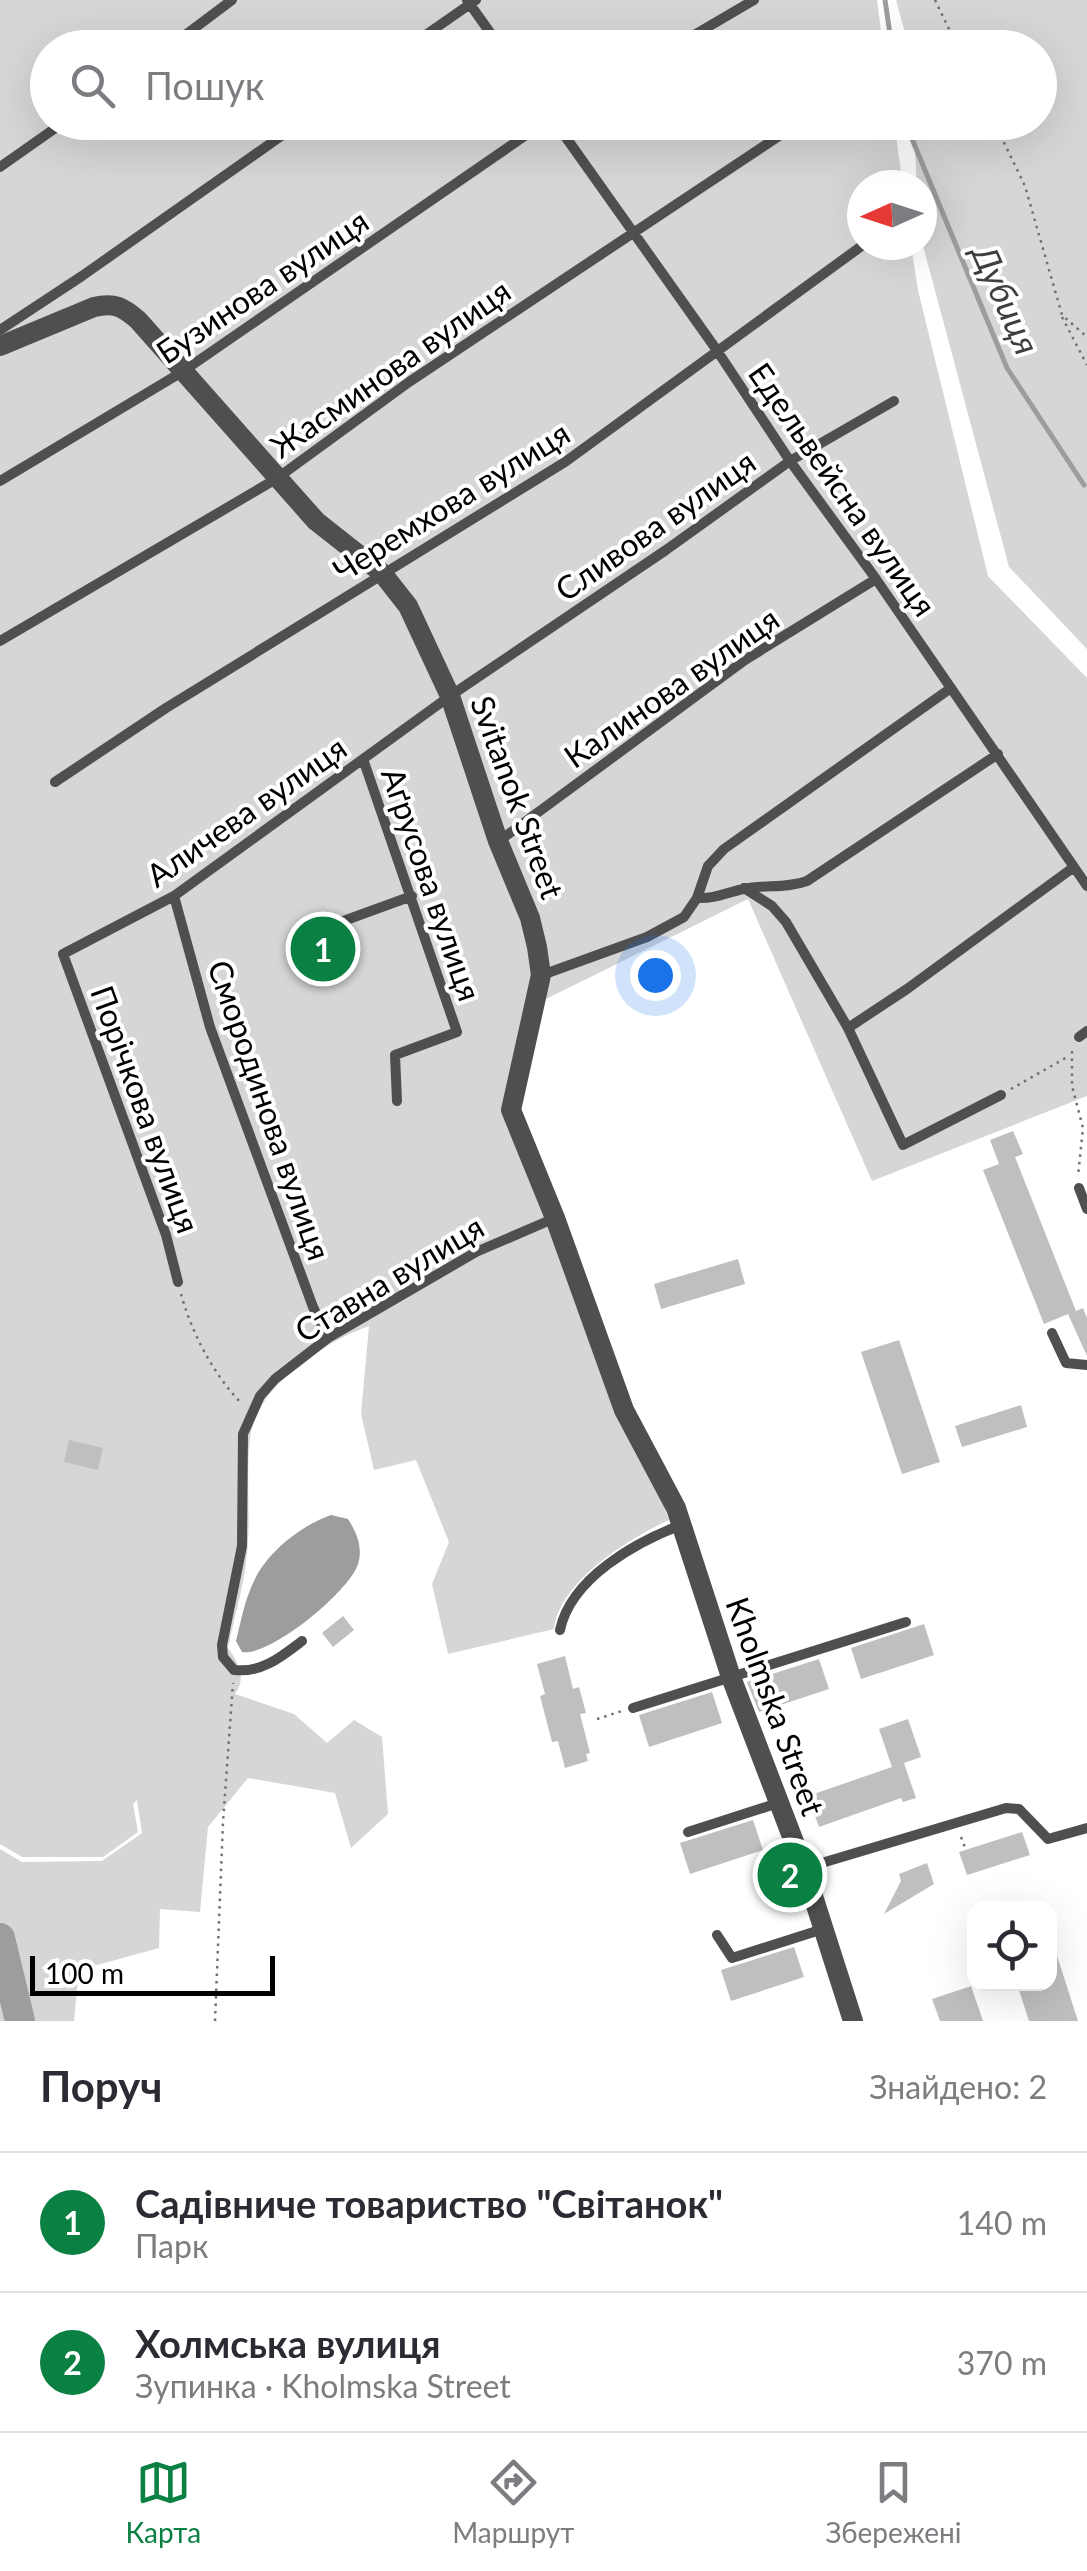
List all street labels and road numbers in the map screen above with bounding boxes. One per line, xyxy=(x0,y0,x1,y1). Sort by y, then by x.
street label: Бузинова вулиця xyxy=(149,201,375,371)
street label: Жасминова вулиця xyxy=(262,271,518,465)
street label: Едельвейсна вулиця xyxy=(741,355,945,623)
street label: Черемхова вулиця xyxy=(326,413,576,589)
street label: Сливова вулиця xyxy=(547,442,763,608)
street label: Калинова вулиця xyxy=(556,598,786,776)
street label: Svitanok Street xyxy=(463,690,573,904)
street label: Аличева вулиця xyxy=(139,728,353,894)
street label: Аґрусова вулиця xyxy=(374,762,490,1006)
street label: Смородинова вулиця xyxy=(200,955,340,1265)
street label: Порічкова вулиця xyxy=(83,980,209,1238)
street label: Ставна вулиця xyxy=(288,1206,490,1350)
street label: Kholmska Street xyxy=(718,1591,834,1821)

